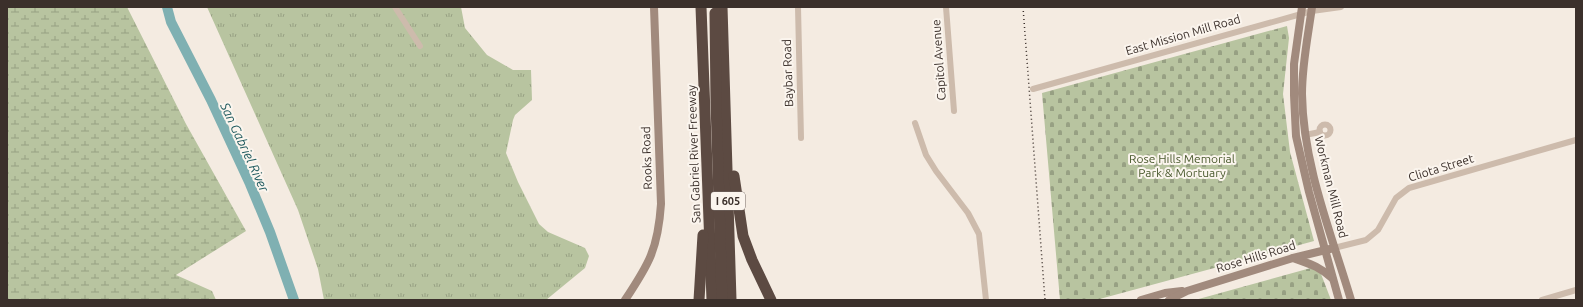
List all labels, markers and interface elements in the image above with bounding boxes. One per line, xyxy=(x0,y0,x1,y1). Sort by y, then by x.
street label: East Mission Mill Road xyxy=(1124,12,1242,57)
street label: Capitol Avenue xyxy=(929,19,948,101)
street label: Baybar Road xyxy=(780,39,795,107)
street label: San Gabriel River Freeway xyxy=(685,84,702,223)
water label: San Gabriel River xyxy=(218,99,272,195)
street label: Rooks Road xyxy=(639,126,654,190)
street label: Workman Mill Road xyxy=(1313,135,1350,239)
street label: Cliota Street xyxy=(1407,151,1475,184)
park label: Rose Hills Memorial Park & Mortuary xyxy=(1129,152,1235,179)
road number: I 605 xyxy=(711,192,745,210)
street label: Rose Hills Road xyxy=(1215,238,1297,275)

